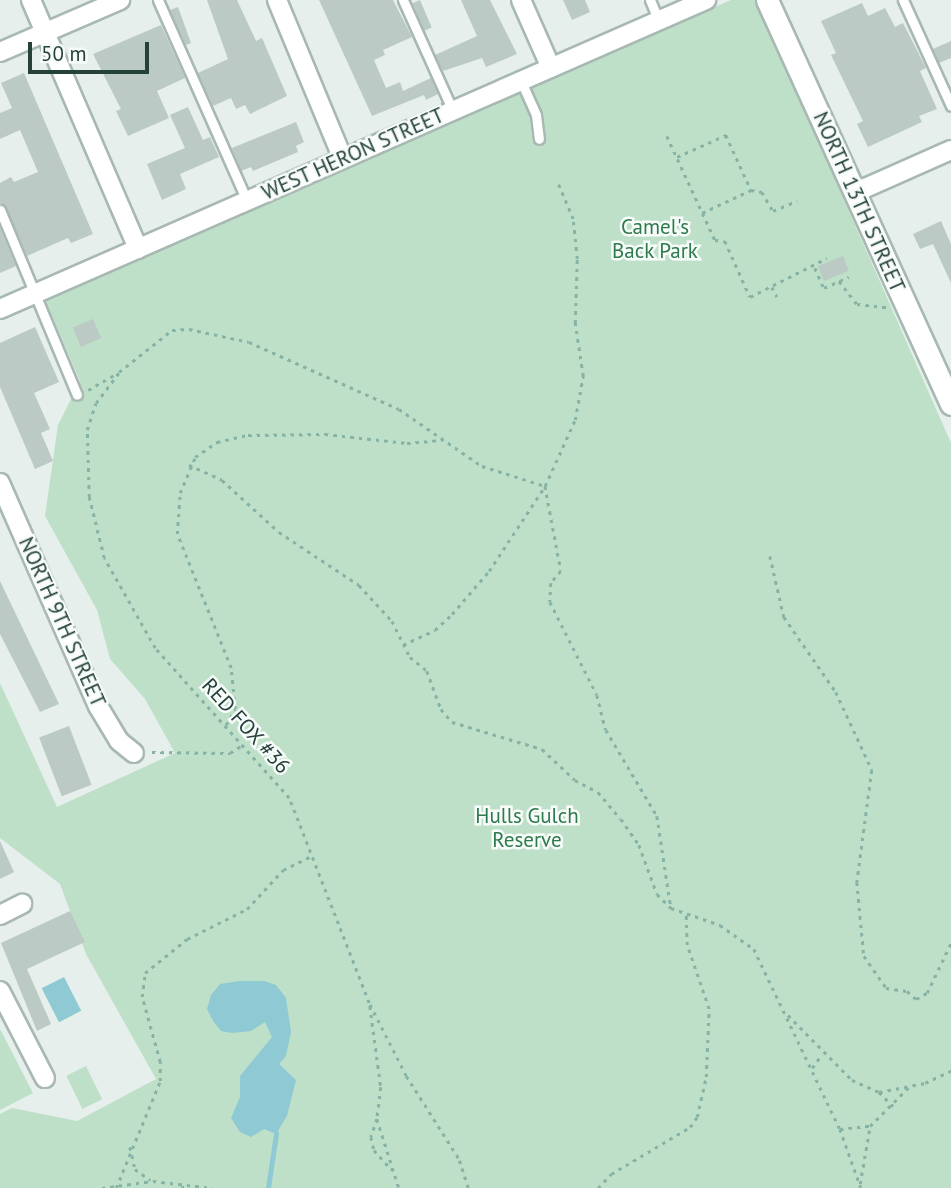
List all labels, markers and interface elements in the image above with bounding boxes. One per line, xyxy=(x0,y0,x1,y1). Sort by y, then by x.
scale bar xyxy=(32,28,152,72)
text: 50 m xyxy=(41,40,87,67)
street label: WEST HERON STREET xyxy=(258,102,448,206)
street label: NORTH 13TH STREET xyxy=(808,108,910,296)
park label: Camel's Back Park xyxy=(612,214,698,264)
street label: NORTH 9TH STREET xyxy=(13,533,111,711)
street label: RED FOX #36 xyxy=(196,673,296,779)
park label: Hulls Gulch Reserve xyxy=(475,803,579,853)

